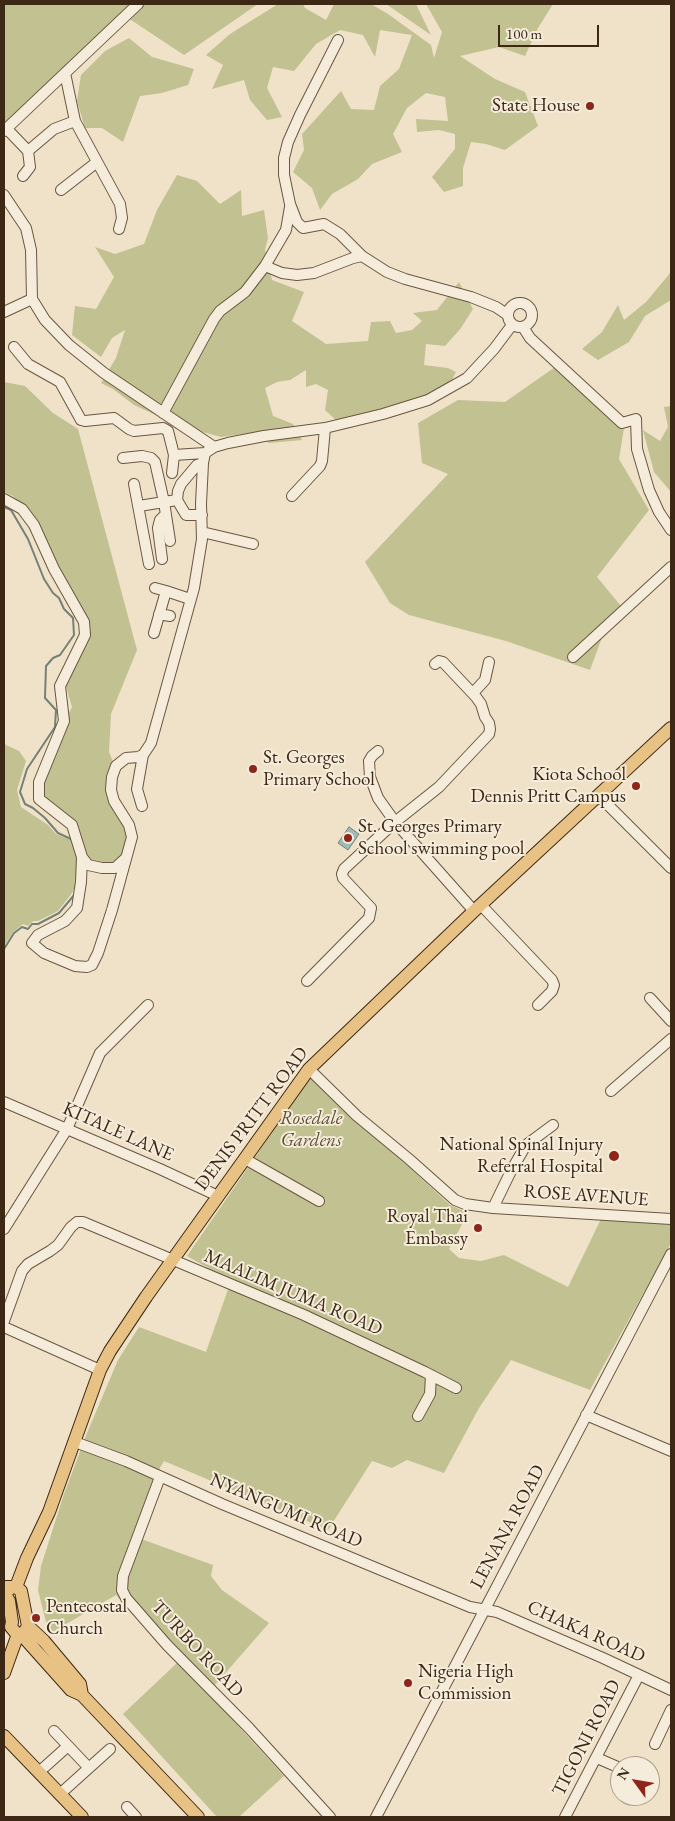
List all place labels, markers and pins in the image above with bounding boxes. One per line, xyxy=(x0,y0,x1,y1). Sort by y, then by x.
place label: State House xyxy=(492,95,580,117)
marker: State House xyxy=(584,100,596,112)
place label: St. Georges Primary School xyxy=(263,747,375,791)
marker: St. Georges Primary School xyxy=(247,763,259,775)
place label: Kiota School Dennis Pritt Campus xyxy=(471,764,626,808)
marker: Kiota School Dennis Pritt Campus xyxy=(630,780,642,792)
place label: St. Georges Primary School swimming pool xyxy=(358,816,524,860)
marker: St. Georges Primary School swimming pool xyxy=(342,832,354,844)
place label: National Spinal Injury Referral Hospital xyxy=(440,1134,603,1178)
marker: National Spinal Injury Referral Hospital xyxy=(607,1149,621,1163)
place label: Royal Thai Embassy xyxy=(387,1206,468,1250)
marker: Royal Thai Embassy xyxy=(472,1222,484,1234)
place label: Pentecostal Church xyxy=(46,1596,127,1640)
marker: Pentecostal Church xyxy=(30,1612,42,1624)
place label: Nigeria High Commission xyxy=(418,1661,514,1705)
marker: Nigeria High Commission xyxy=(402,1677,414,1689)

